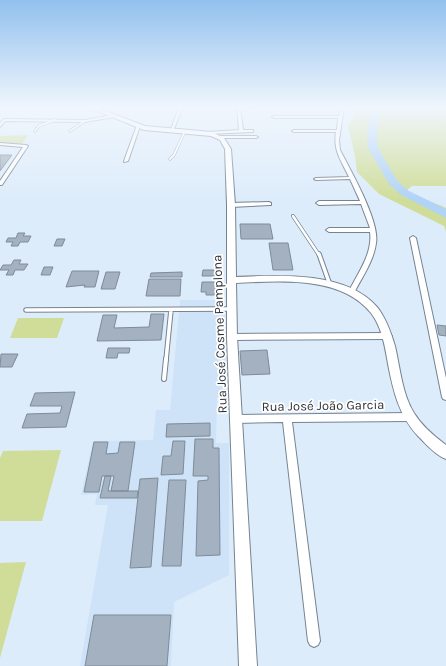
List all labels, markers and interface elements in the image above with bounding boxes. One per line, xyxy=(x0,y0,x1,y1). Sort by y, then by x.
street label: Rua José Cosme Pamplona xyxy=(209,254,230,414)
street label: Rua José João Garcia xyxy=(262,397,384,414)

